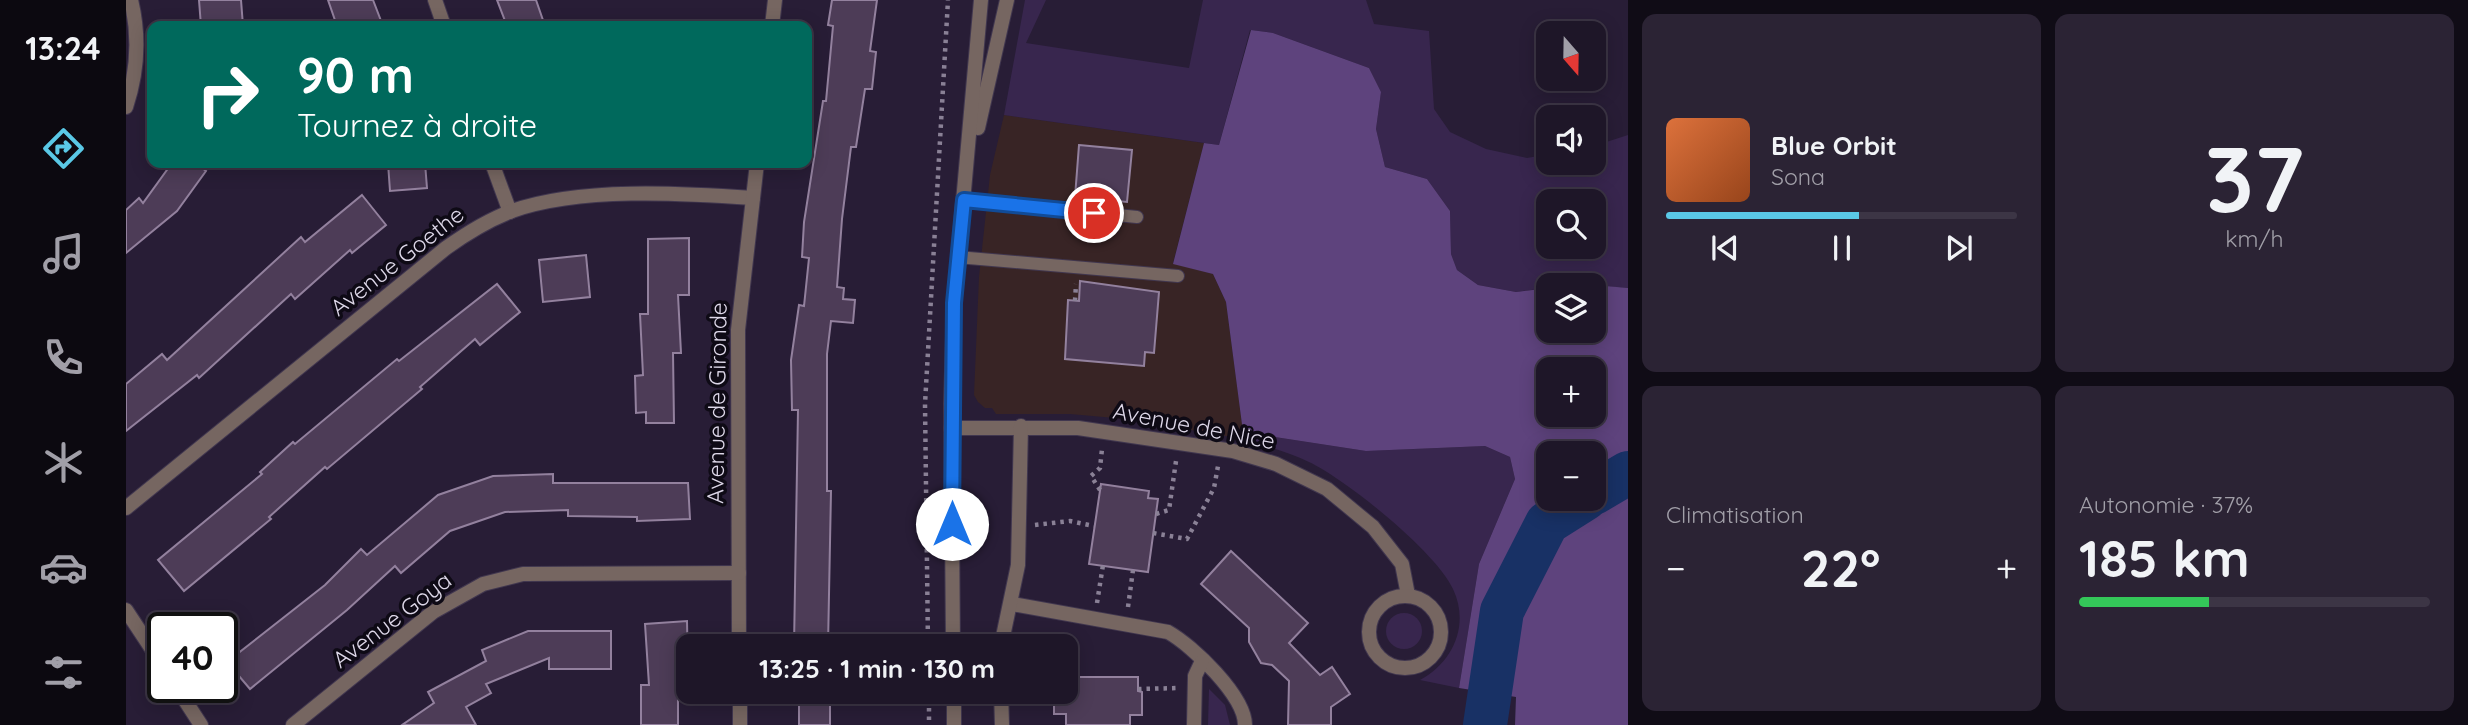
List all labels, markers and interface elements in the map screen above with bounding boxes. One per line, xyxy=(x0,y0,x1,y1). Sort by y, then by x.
north arrow xyxy=(1536,21,1606,91)
map controls xyxy=(1536,21,1606,511)
text: 13:24 xyxy=(25,28,101,68)
text: 90 m xyxy=(297,44,414,105)
icon: right xyxy=(182,49,273,140)
text: Tournez à droite xyxy=(297,105,537,145)
button: sound xyxy=(1536,105,1606,175)
text: 37 xyxy=(2205,121,2304,235)
icon: directions xyxy=(39,124,88,173)
text: Blue Orbit xyxy=(1771,129,1897,162)
text: Sona xyxy=(1771,162,1825,191)
pin xyxy=(1064,183,1124,243)
button: search xyxy=(1536,189,1606,259)
icon: arrive xyxy=(1075,194,1113,232)
street label: Avenue Goethe xyxy=(324,199,469,322)
text: km/h xyxy=(2225,224,2284,253)
icon: music xyxy=(39,229,88,278)
icon: previous xyxy=(1706,229,1744,267)
icon: pause xyxy=(1823,229,1861,267)
icon: next xyxy=(1940,229,1978,267)
button: layers xyxy=(1536,273,1606,343)
street label: Avenue de Gironde xyxy=(700,302,733,504)
icon: phone xyxy=(39,333,88,382)
button: + xyxy=(1536,357,1606,427)
street label: Avenue de Nice xyxy=(1110,396,1278,455)
icon: climate xyxy=(39,438,88,487)
button: − xyxy=(1536,441,1606,511)
position arrow xyxy=(915,487,989,561)
text: Autonomie · 37% xyxy=(2079,490,2253,519)
text: Climatisation xyxy=(1666,500,1804,529)
text: 185 km xyxy=(2079,525,2250,590)
text: 22° xyxy=(1801,535,1880,600)
icon: car xyxy=(39,543,88,592)
text: − xyxy=(1666,544,1686,592)
text: + xyxy=(1996,544,2017,592)
street label: Avenue Goya xyxy=(326,565,457,674)
speed limit sign: 40 xyxy=(147,612,238,703)
icon: filters xyxy=(39,648,88,697)
text: 13:25 · 1 min · 130 m xyxy=(759,652,995,685)

